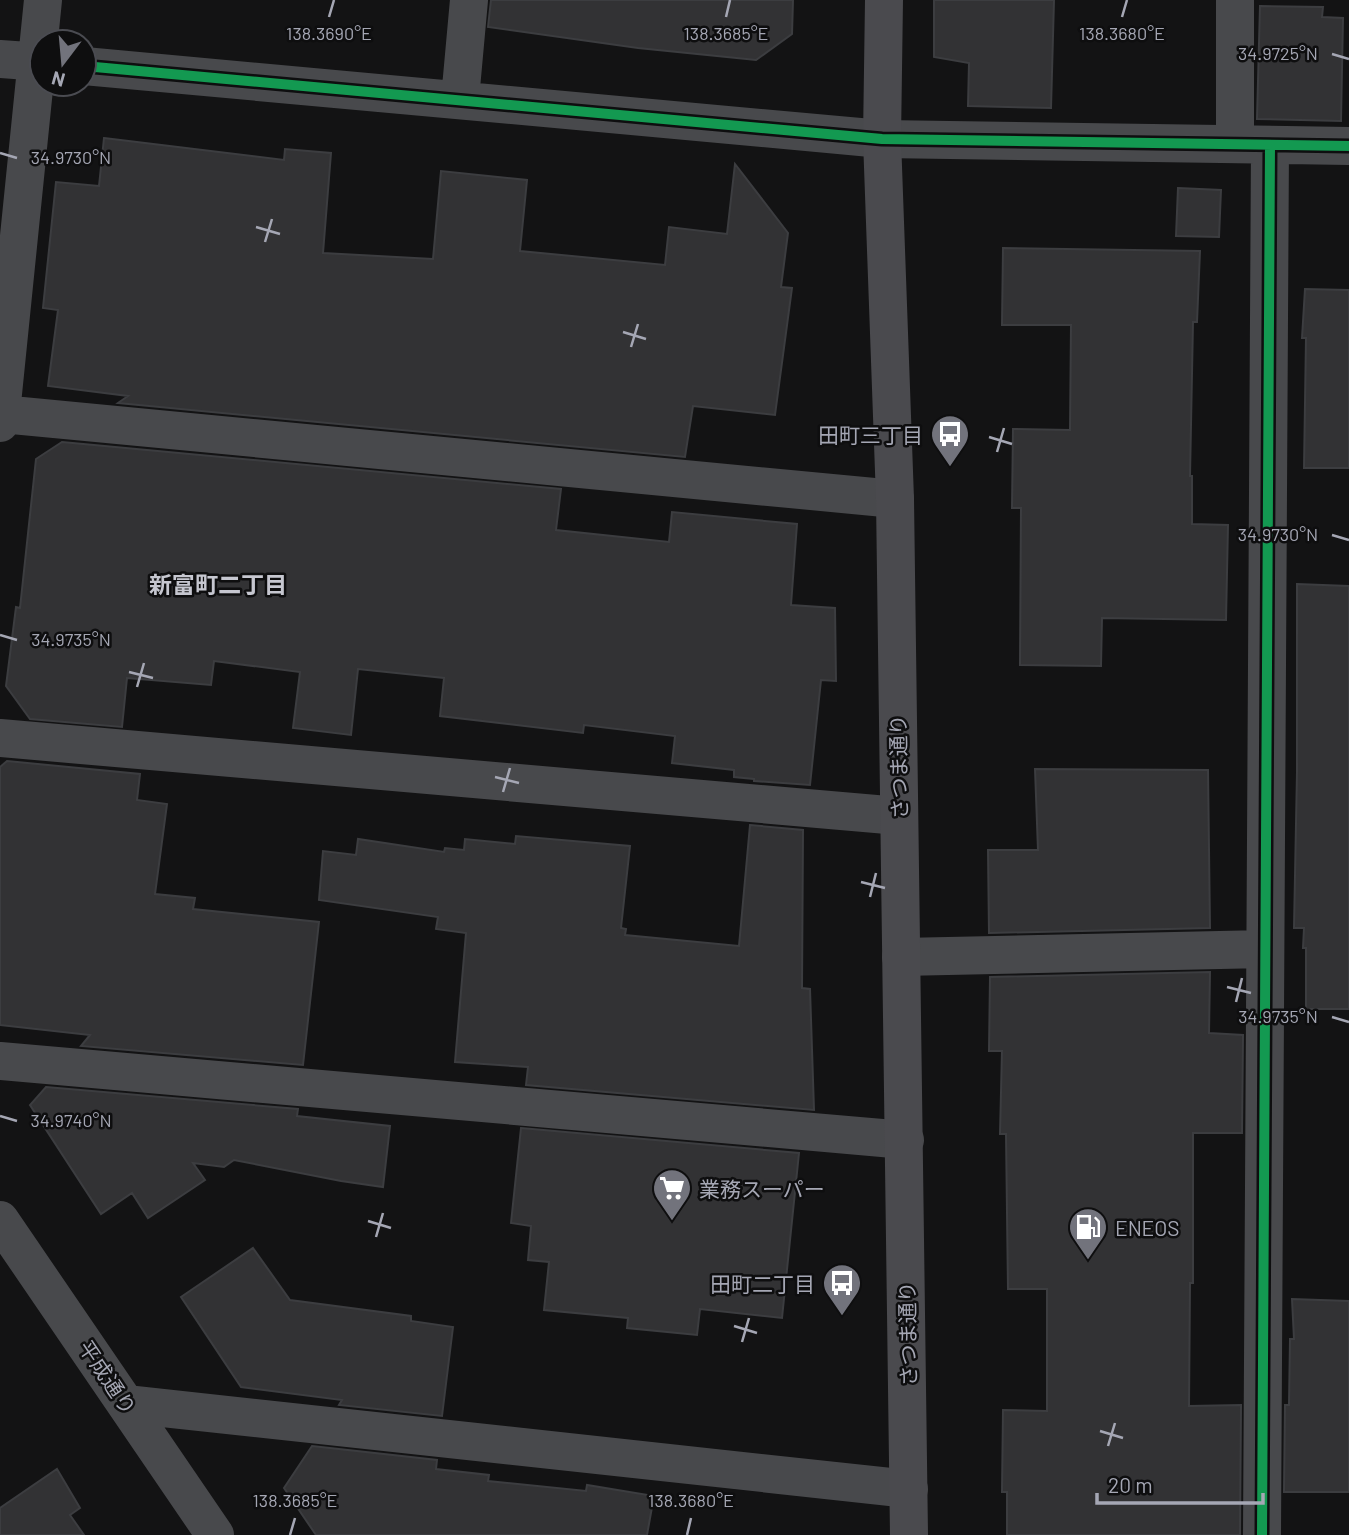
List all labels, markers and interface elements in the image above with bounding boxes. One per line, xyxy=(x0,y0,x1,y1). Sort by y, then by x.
text: 138.3690°E xyxy=(286,22,372,44)
text: 138.3685°E xyxy=(684,22,768,44)
text: 138.3680°E xyxy=(1079,22,1165,44)
north arrow xyxy=(28,28,98,98)
text: 34.9725°N xyxy=(1238,42,1318,64)
text: N xyxy=(49,67,67,93)
text: 34.9730°N xyxy=(31,146,111,168)
bus stop icon: 田町三丁目 xyxy=(929,413,971,468)
place label: 田町三丁目 xyxy=(818,422,923,447)
text: 34.9730°N xyxy=(1238,523,1318,545)
district label: 新富町二丁目 xyxy=(149,570,287,598)
text: 34.9735°N xyxy=(31,628,111,650)
street label: さつま通り xyxy=(885,714,911,820)
text: 34.9735°N xyxy=(1238,1005,1318,1027)
text: 34.9740°N xyxy=(30,1109,112,1131)
supermarket icon: 業務スーパー xyxy=(651,1167,693,1222)
place label: 業務スーパー xyxy=(699,1176,825,1201)
fuel station icon: ENEOS xyxy=(1067,1206,1109,1261)
place label: ENEOS xyxy=(1115,1215,1180,1240)
bus stop icon: 田町二丁目 xyxy=(821,1262,863,1317)
place label: 田町二丁目 xyxy=(710,1271,815,1296)
street label: さつま通り xyxy=(894,1281,920,1387)
street label: 平成通り xyxy=(74,1335,142,1419)
scale bar xyxy=(1097,1462,1263,1506)
text: 20 m xyxy=(1108,1472,1153,1497)
text: 138.3685°E xyxy=(253,1489,337,1511)
text: 138.3680°E xyxy=(648,1489,734,1511)

